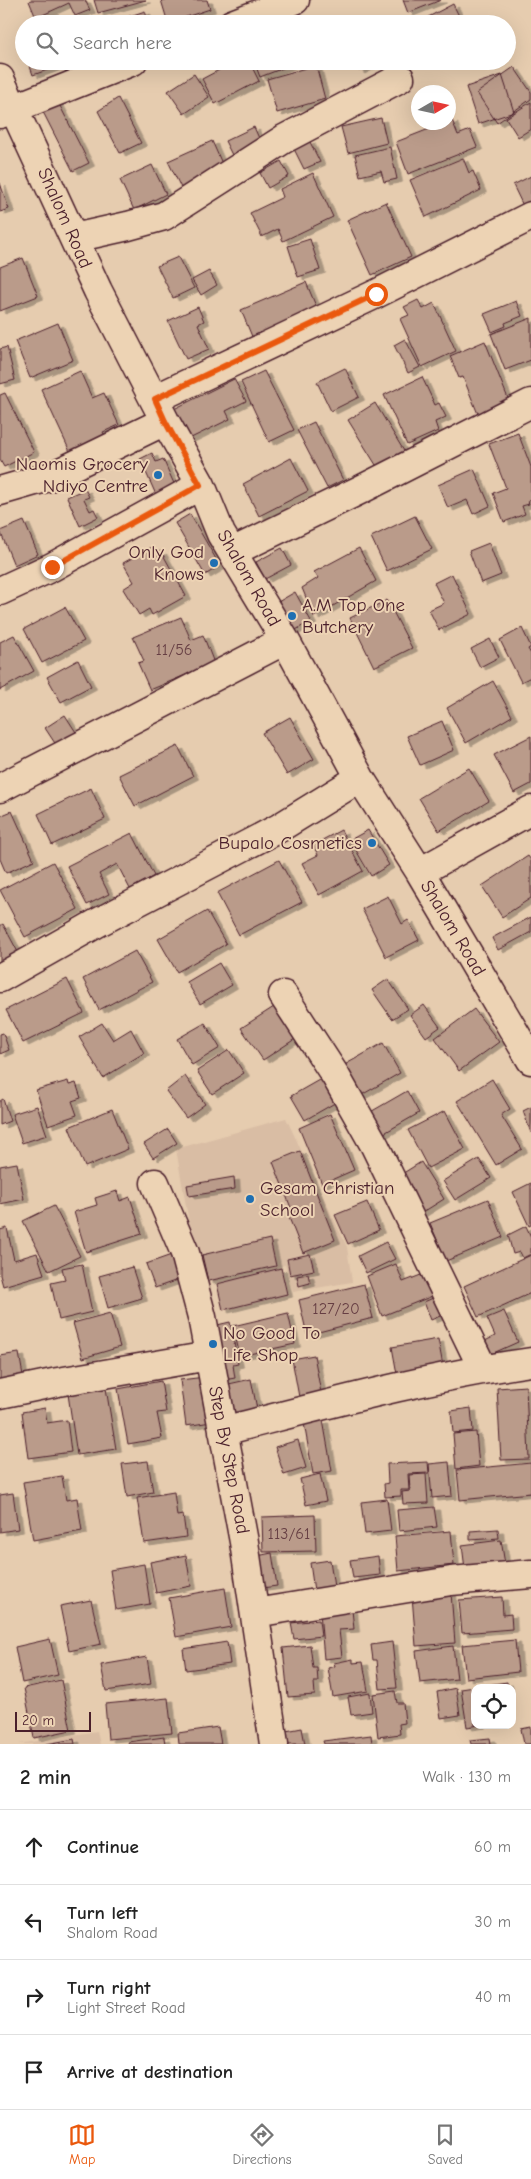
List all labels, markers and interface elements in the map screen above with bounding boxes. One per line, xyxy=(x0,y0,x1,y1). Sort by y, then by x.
search box xyxy=(15,15,516,70)
icon: search xyxy=(33,29,61,57)
text: Search here xyxy=(73,32,172,54)
north arrow xyxy=(411,85,456,130)
street label: Shalom Road xyxy=(33,164,97,272)
route start xyxy=(365,283,388,306)
place label: Naomis Grocery Ndiyo Centre xyxy=(16,453,148,497)
marker: Naomis Grocery Ndiyo Centre xyxy=(152,469,164,481)
street label: Shalom Road xyxy=(213,526,285,630)
place label: Only God Knows xyxy=(129,541,204,585)
route end xyxy=(41,556,64,579)
marker: Only God Knows xyxy=(208,557,220,569)
place label: A.M Top One Butchery xyxy=(302,594,405,638)
marker: A.M Top One Butchery xyxy=(286,610,298,622)
house number: 11/56 xyxy=(156,641,193,659)
place label: Bupalo Cosmetics xyxy=(219,832,362,854)
marker: Bupalo Cosmetics xyxy=(366,837,378,849)
street label: Shalom Road xyxy=(416,876,490,980)
place label: Gesam Christian School xyxy=(260,1177,395,1221)
marker: Gesam Christian School xyxy=(244,1193,256,1205)
house number: 127/20 xyxy=(312,1300,360,1318)
place label: No Good To Life Shop xyxy=(223,1322,320,1366)
marker: No Good To Life Shop xyxy=(207,1338,219,1350)
street label: Step By Step Road xyxy=(204,1384,254,1536)
house number: 113/61 xyxy=(268,1525,310,1543)
map controls xyxy=(471,1684,516,1729)
button: locate xyxy=(471,1684,516,1729)
scale bar xyxy=(15,1709,91,1732)
text: 20 m xyxy=(22,1712,54,1729)
text: 2 min xyxy=(20,1765,71,1789)
text: Walk · 130 m xyxy=(422,1768,511,1786)
icon: ahead xyxy=(20,1833,48,1861)
text: Continue xyxy=(67,1836,139,1858)
text: 60 m xyxy=(474,1838,511,1856)
text: Turn left xyxy=(67,1902,138,1924)
icon: left xyxy=(20,1908,48,1936)
text: 30 m xyxy=(475,1913,511,1931)
text: Shalom Road xyxy=(67,1924,158,1942)
text: Turn right xyxy=(67,1977,151,1999)
icon: right xyxy=(20,1983,48,2011)
text: 40 m xyxy=(475,1988,511,2006)
text: Light Street Road xyxy=(67,1999,186,2017)
icon: arrive xyxy=(20,2058,48,2086)
text: Arrive at destination xyxy=(67,2061,233,2083)
tab: Map xyxy=(68,2121,96,2168)
tab: Directions xyxy=(232,2121,292,2168)
tab: Saved xyxy=(428,2121,463,2168)

